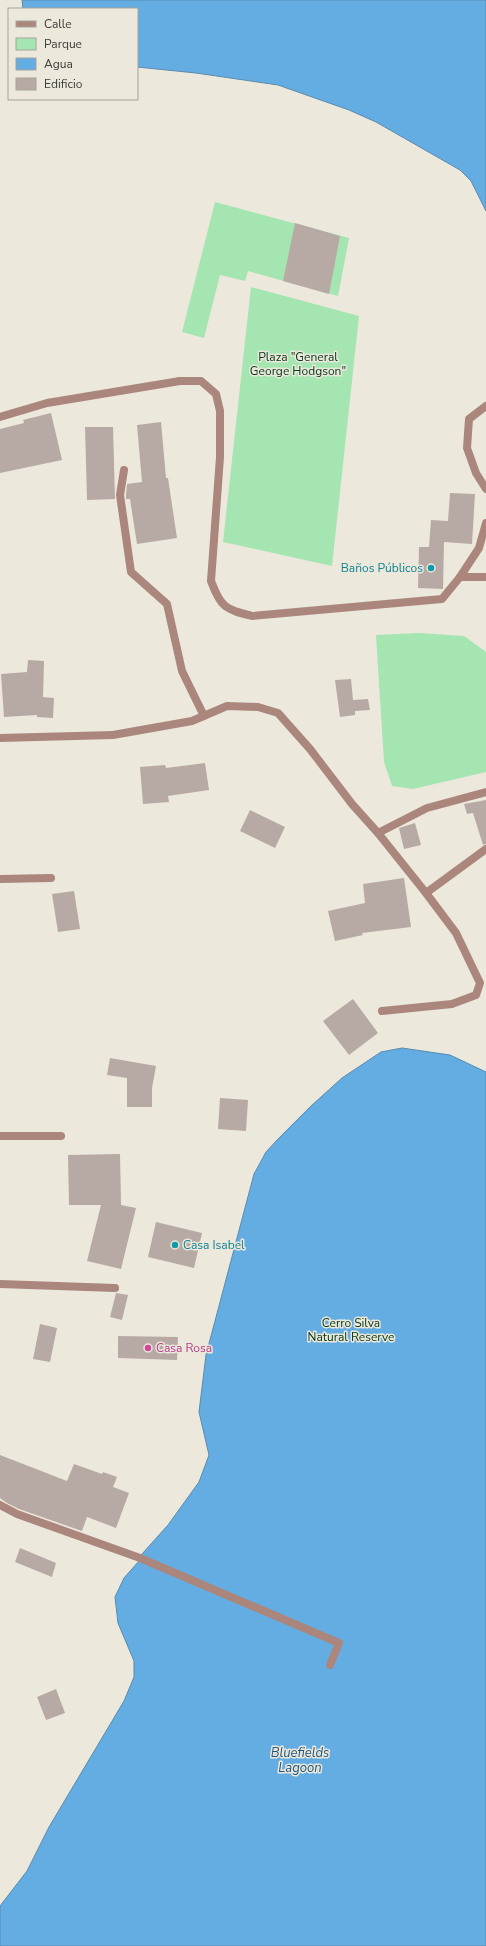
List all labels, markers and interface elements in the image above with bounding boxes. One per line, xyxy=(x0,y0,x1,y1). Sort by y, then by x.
legend xyxy=(8,8,138,100)
text: Calle xyxy=(44,16,72,32)
text: Parque xyxy=(44,36,82,52)
text: Agua xyxy=(44,56,73,72)
text: Edificio xyxy=(44,76,83,92)
park label: Plaza "General George Hodgson" xyxy=(250,349,346,379)
place label: Baños Públicos xyxy=(341,560,423,576)
marker: Baños Públicos xyxy=(426,563,436,573)
place label: Casa Isabel xyxy=(183,1237,245,1253)
marker: Casa Isabel xyxy=(170,1240,180,1250)
park label: Cerro Silva Natural Reserve xyxy=(308,1315,394,1345)
place label: Casa Rosa xyxy=(156,1340,212,1356)
marker: Casa Rosa xyxy=(143,1343,153,1353)
water label: Bluefields Lagoon xyxy=(271,1744,329,1777)

